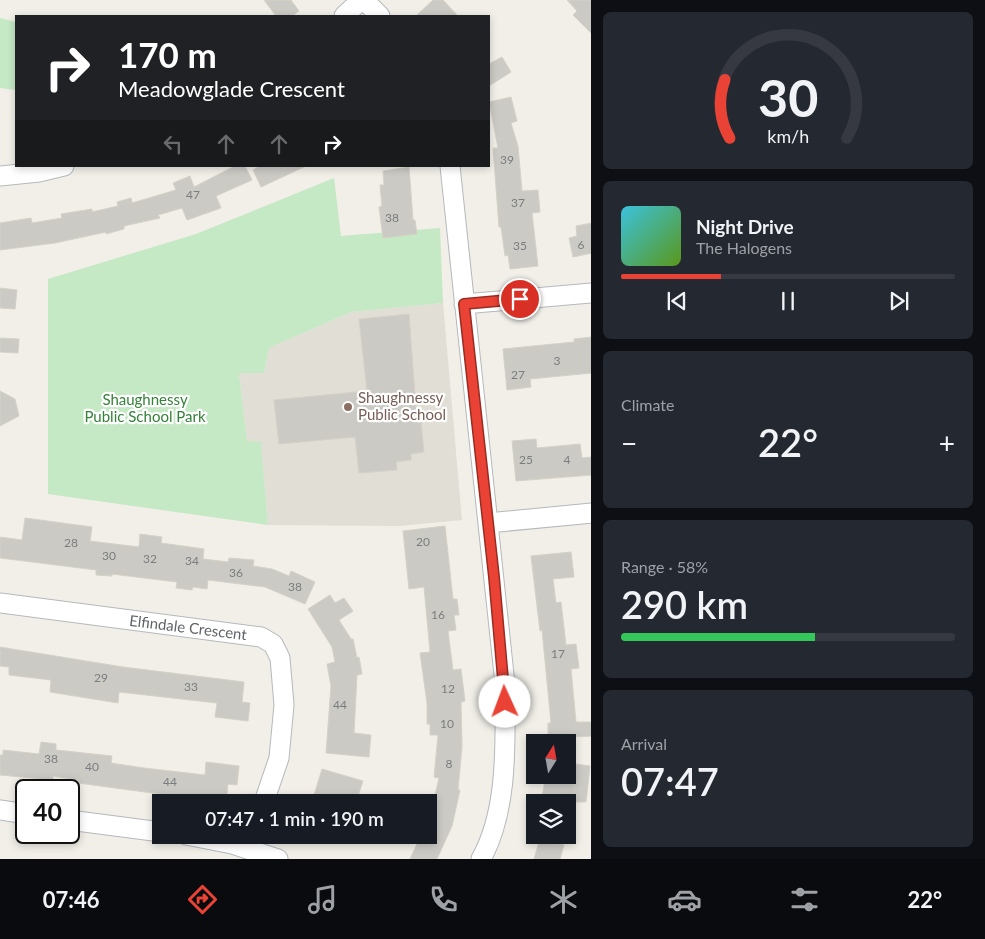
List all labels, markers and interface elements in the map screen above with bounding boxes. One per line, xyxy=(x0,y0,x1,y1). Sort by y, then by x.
text: 170 m xyxy=(118,33,217,75)
icon: right xyxy=(35,35,100,100)
text: 30 xyxy=(758,66,818,128)
text: Meadowglade Crescent xyxy=(118,75,345,102)
text: km/h xyxy=(767,125,809,147)
icon: left xyxy=(159,130,187,158)
icon: ahead xyxy=(212,130,240,158)
icon: ahead xyxy=(265,130,293,158)
icon: right xyxy=(318,130,346,158)
house number: 39 xyxy=(500,152,514,167)
house number: 47 xyxy=(186,187,200,202)
house number: 37 xyxy=(511,195,525,210)
house number: 38 xyxy=(385,210,399,225)
text: Night Drive xyxy=(696,215,794,238)
house number: 6 xyxy=(578,237,585,252)
house number: 35 xyxy=(513,238,527,253)
text: The Halogens xyxy=(696,238,792,257)
pin xyxy=(499,278,541,320)
icon: arrive xyxy=(506,285,534,313)
icon: previous xyxy=(663,287,691,315)
icon: pause xyxy=(774,287,802,315)
icon: next xyxy=(885,287,913,315)
house number: 3 xyxy=(554,353,561,368)
house number: 27 xyxy=(511,367,525,382)
place label: Shaughnessy Public School xyxy=(358,388,446,423)
park label: Shaughnessy Public School Park xyxy=(84,390,206,425)
text: Climate xyxy=(621,395,674,414)
marker: Shaughnessy Public School xyxy=(342,401,354,413)
text: 22° xyxy=(758,419,818,465)
text: − xyxy=(621,426,637,460)
text: + xyxy=(939,426,955,460)
house number: 25 xyxy=(519,452,533,467)
house number: 4 xyxy=(564,452,571,467)
house number: 20 xyxy=(416,534,430,549)
house number: 28 xyxy=(64,535,78,550)
house number: 30 xyxy=(102,548,116,563)
house number: 32 xyxy=(143,551,157,566)
house number: 34 xyxy=(185,553,199,568)
text: Range · 58% xyxy=(621,557,708,576)
house number: 36 xyxy=(229,565,243,580)
house number: 38 xyxy=(288,579,302,594)
text: 290 km xyxy=(621,581,748,627)
house number: 16 xyxy=(431,607,445,622)
street label: Elfindale Crescent xyxy=(128,611,249,643)
house number: 17 xyxy=(551,646,565,661)
house number: 29 xyxy=(94,670,108,685)
position arrow xyxy=(478,675,530,727)
house number: 33 xyxy=(184,679,198,694)
house number: 12 xyxy=(441,681,455,696)
house number: 44 xyxy=(333,697,347,712)
house number: 10 xyxy=(440,716,454,731)
north arrow xyxy=(526,734,576,784)
map controls xyxy=(526,734,576,844)
text: Arrival xyxy=(621,734,667,753)
house number: 38 xyxy=(44,751,58,766)
house number: 8 xyxy=(446,756,453,771)
text: 07:47 xyxy=(621,758,719,804)
house number: 40 xyxy=(85,759,99,774)
house number: 44 xyxy=(163,774,177,789)
speed limit sign: 40 xyxy=(15,779,80,844)
button: layers xyxy=(526,794,576,844)
text: 07:47 · 1 min · 190 m xyxy=(205,807,384,830)
icon: directions xyxy=(185,882,220,917)
icon: music xyxy=(305,882,340,917)
icon: phone xyxy=(426,882,461,917)
icon: climate xyxy=(546,882,581,917)
icon: car xyxy=(667,882,702,917)
icon: filters xyxy=(787,882,822,917)
text: 07:46 xyxy=(43,886,99,913)
text: 22° xyxy=(908,886,942,913)

